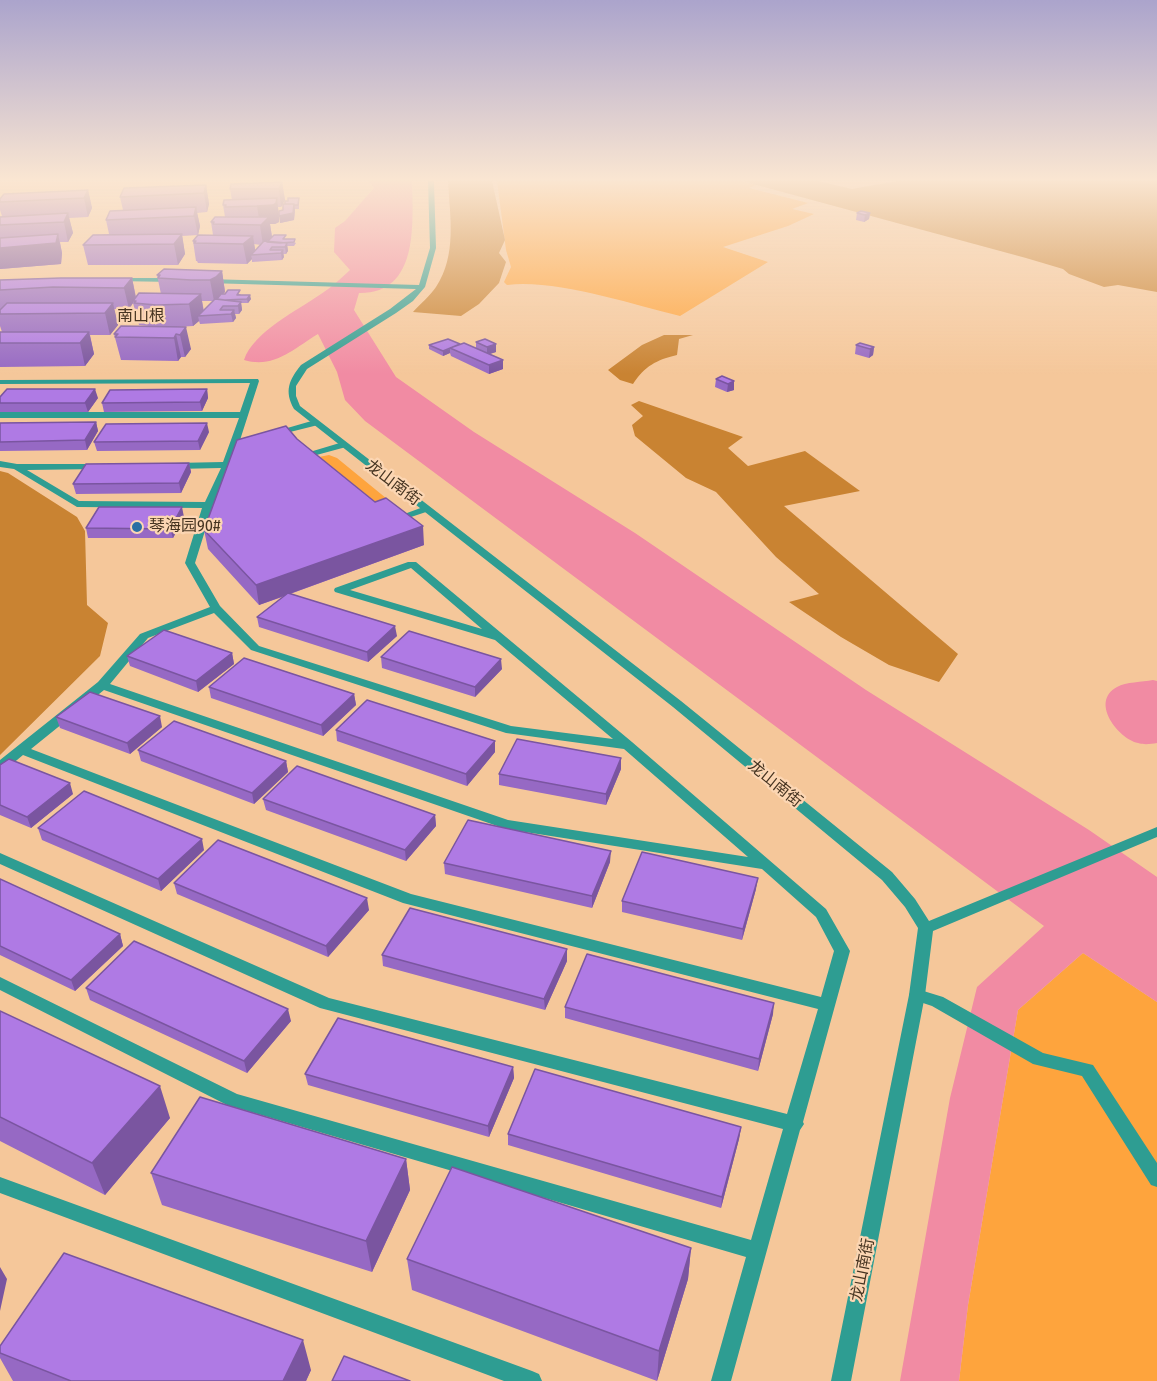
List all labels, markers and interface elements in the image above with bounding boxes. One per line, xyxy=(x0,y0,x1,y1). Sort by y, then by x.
district label: 南山根 xyxy=(117,307,165,327)
street label: 龙山南街 xyxy=(362,456,424,510)
place label: 琴海园90# xyxy=(149,517,221,537)
marker: 琴海园90# xyxy=(130,520,144,534)
street label: 龙山南街 xyxy=(744,756,806,812)
street label: 龙山南街 xyxy=(847,1237,879,1303)

